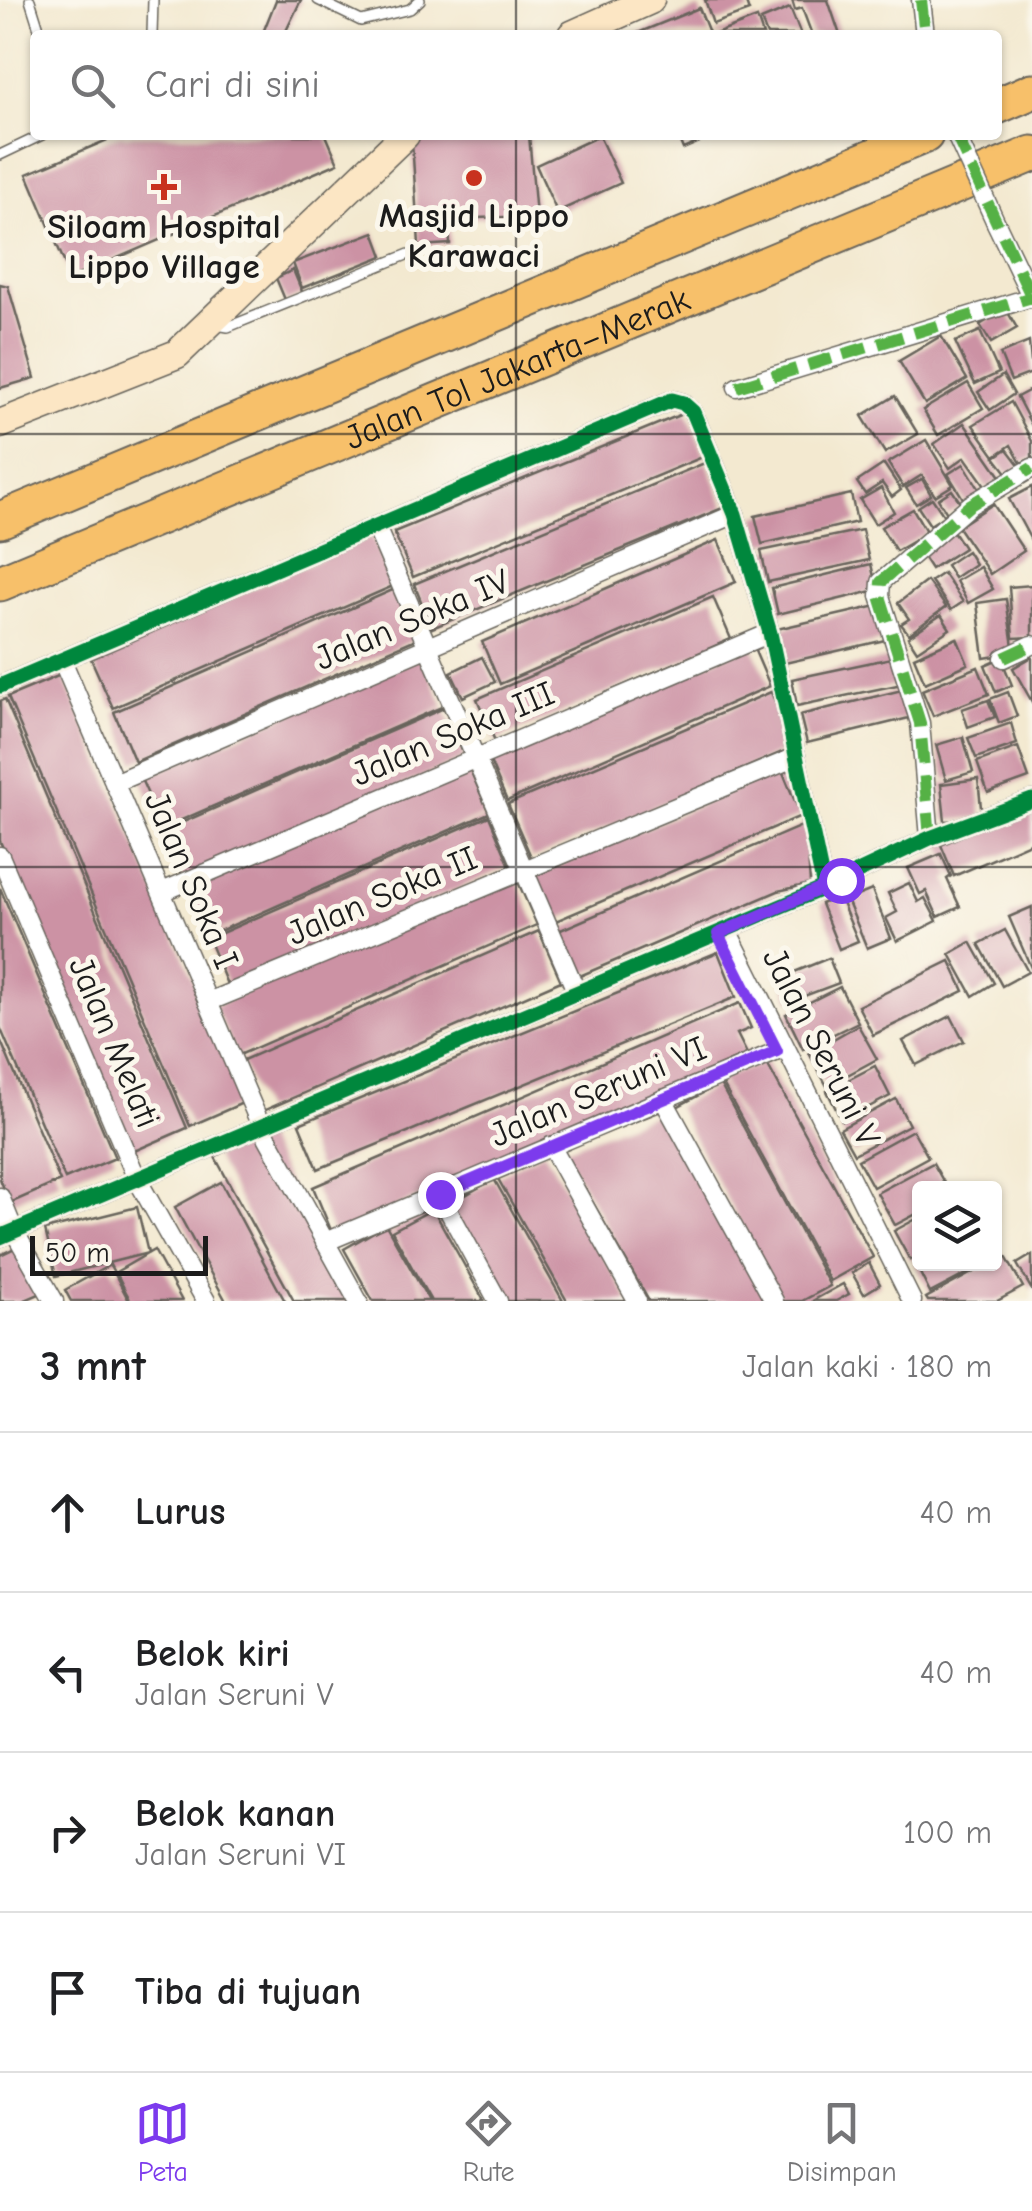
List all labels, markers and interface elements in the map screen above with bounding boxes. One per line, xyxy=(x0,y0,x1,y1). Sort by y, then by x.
search box xyxy=(30,30,1002,140)
icon: search xyxy=(65,58,120,113)
text: Cari di sini xyxy=(145,63,320,107)
marker: Masjid Lippo Karawaci xyxy=(463,167,485,189)
marker: Siloam Hospital Lippo Village xyxy=(151,174,177,200)
place label: Masjid Lippo Karawaci xyxy=(379,195,569,276)
place label: Siloam Hospital Lippo Village xyxy=(47,206,281,287)
street label: Jalan Tol Jakarta–Merak xyxy=(339,279,696,458)
street label: Jalan Soka IV xyxy=(309,560,516,679)
street label: Jalan Soka III xyxy=(346,672,561,794)
street label: Jalan Soka I xyxy=(136,785,247,975)
street label: Jalan Soka II xyxy=(281,837,483,954)
route start xyxy=(819,858,865,904)
street label: Jalan Seruni V xyxy=(754,941,889,1154)
street label: Jalan Melati xyxy=(60,951,169,1134)
street label: Jalan Seruni VI xyxy=(484,1027,712,1155)
route end xyxy=(418,1172,464,1218)
map controls xyxy=(912,1181,1002,1271)
button: layers xyxy=(912,1181,1002,1271)
scale bar xyxy=(30,1231,208,1276)
text: 50 m xyxy=(45,1237,110,1269)
text: 3 mnt xyxy=(40,1342,146,1391)
text: Jalan kaki · 180 m xyxy=(742,1348,992,1385)
icon: ahead xyxy=(40,1485,95,1540)
text: Lurus xyxy=(135,1490,225,1534)
text: 40 m xyxy=(920,1494,992,1531)
text: Belok kiri xyxy=(135,1632,290,1676)
icon: left xyxy=(40,1645,95,1700)
text: 40 m xyxy=(920,1654,992,1691)
text: Jalan Seruni V xyxy=(135,1676,334,1713)
text: Belok kanan xyxy=(135,1792,335,1836)
icon: right xyxy=(40,1805,95,1860)
text: 100 m xyxy=(903,1814,992,1851)
text: Jalan Seruni VI xyxy=(135,1836,346,1873)
icon: arrive xyxy=(40,1965,95,2020)
text: Tiba di tujuan xyxy=(135,1970,361,2014)
tab: Peta xyxy=(135,2096,190,2188)
tab: Rute xyxy=(461,2096,516,2188)
tab: Disimpan xyxy=(787,2096,897,2188)

